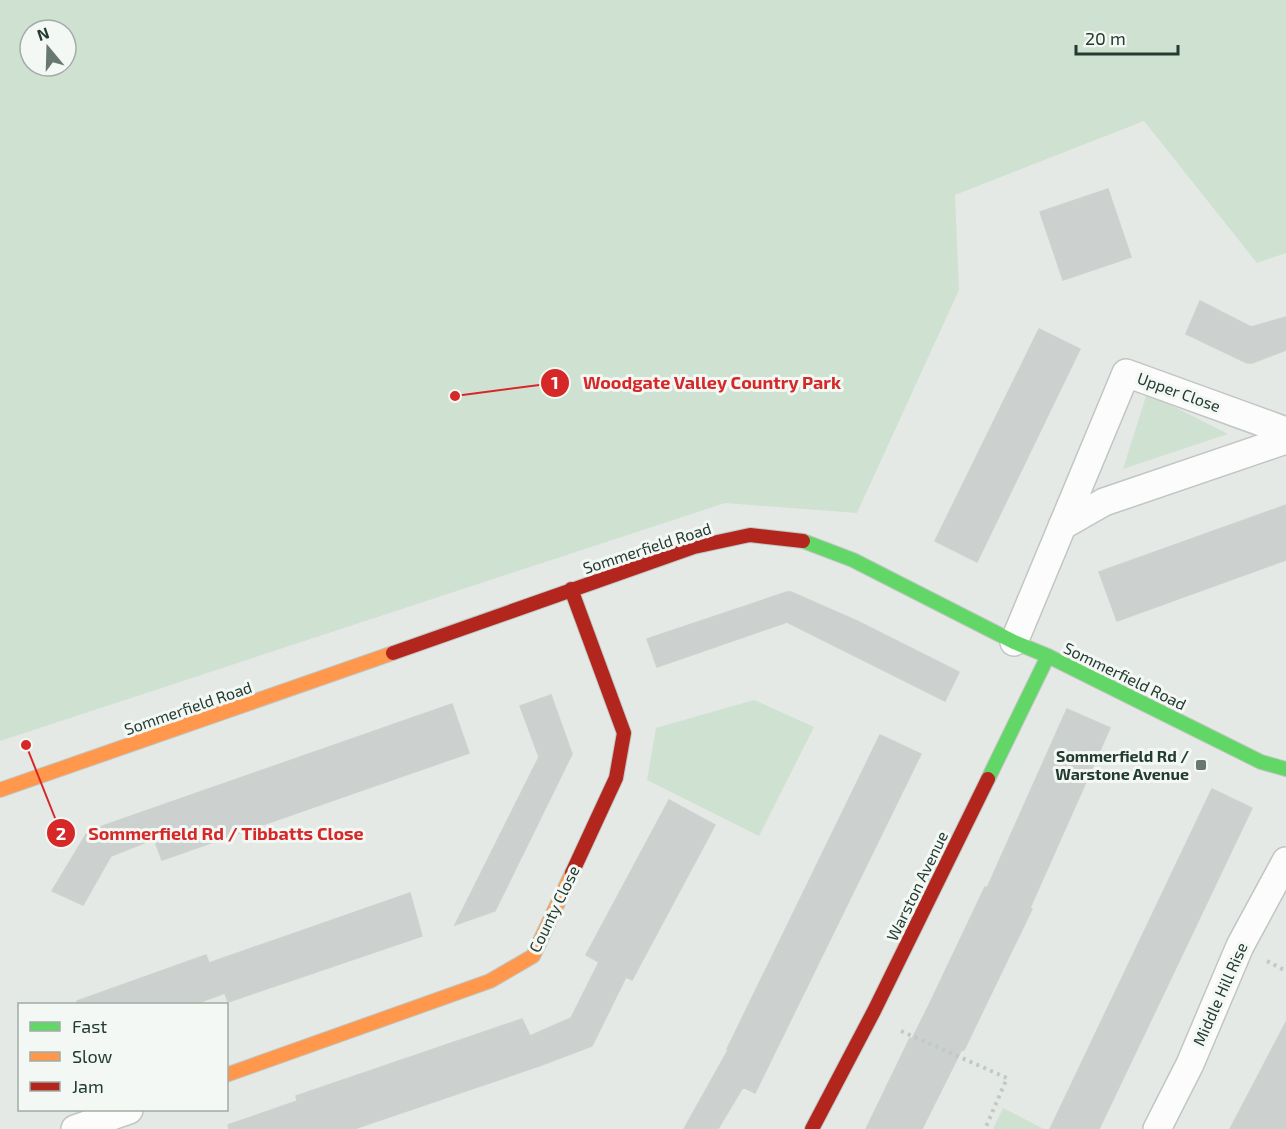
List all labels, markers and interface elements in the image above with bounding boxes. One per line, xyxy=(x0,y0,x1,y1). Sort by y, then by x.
north arrow xyxy=(18,18,78,78)
scale bar xyxy=(1076,18,1178,56)
text: N xyxy=(34,22,52,44)
text: 20 m xyxy=(1085,27,1126,49)
callout: Woodgate Valley Country Park xyxy=(540,365,854,401)
street label: Upper Close xyxy=(1135,368,1223,415)
text: 1 xyxy=(551,371,559,393)
text: Woodgate Valley Country Park xyxy=(583,371,841,393)
street label: Sommerfield Road xyxy=(580,518,713,577)
street label: Sommerfield Road xyxy=(1061,638,1189,713)
street label: Sommerfield Road xyxy=(122,677,254,738)
place label: Sommerfield Rd / Warstone Avenue xyxy=(1055,746,1189,783)
marker: Sommerfield Rd / Warstone Avenue xyxy=(1194,758,1208,772)
callout: Sommerfield Rd / Tibbatts Close xyxy=(46,815,376,851)
text: 2 xyxy=(56,822,66,844)
text: Sommerfield Rd / Tibbatts Close xyxy=(88,822,364,844)
street label: Warston Avenue xyxy=(882,828,951,944)
street label: County Close xyxy=(524,862,583,955)
street label: Middle Hill Rise xyxy=(1188,939,1251,1048)
legend xyxy=(18,1003,228,1111)
text: Fast xyxy=(72,1015,107,1037)
text: Slow xyxy=(72,1045,113,1067)
text: Jam xyxy=(72,1075,104,1097)

